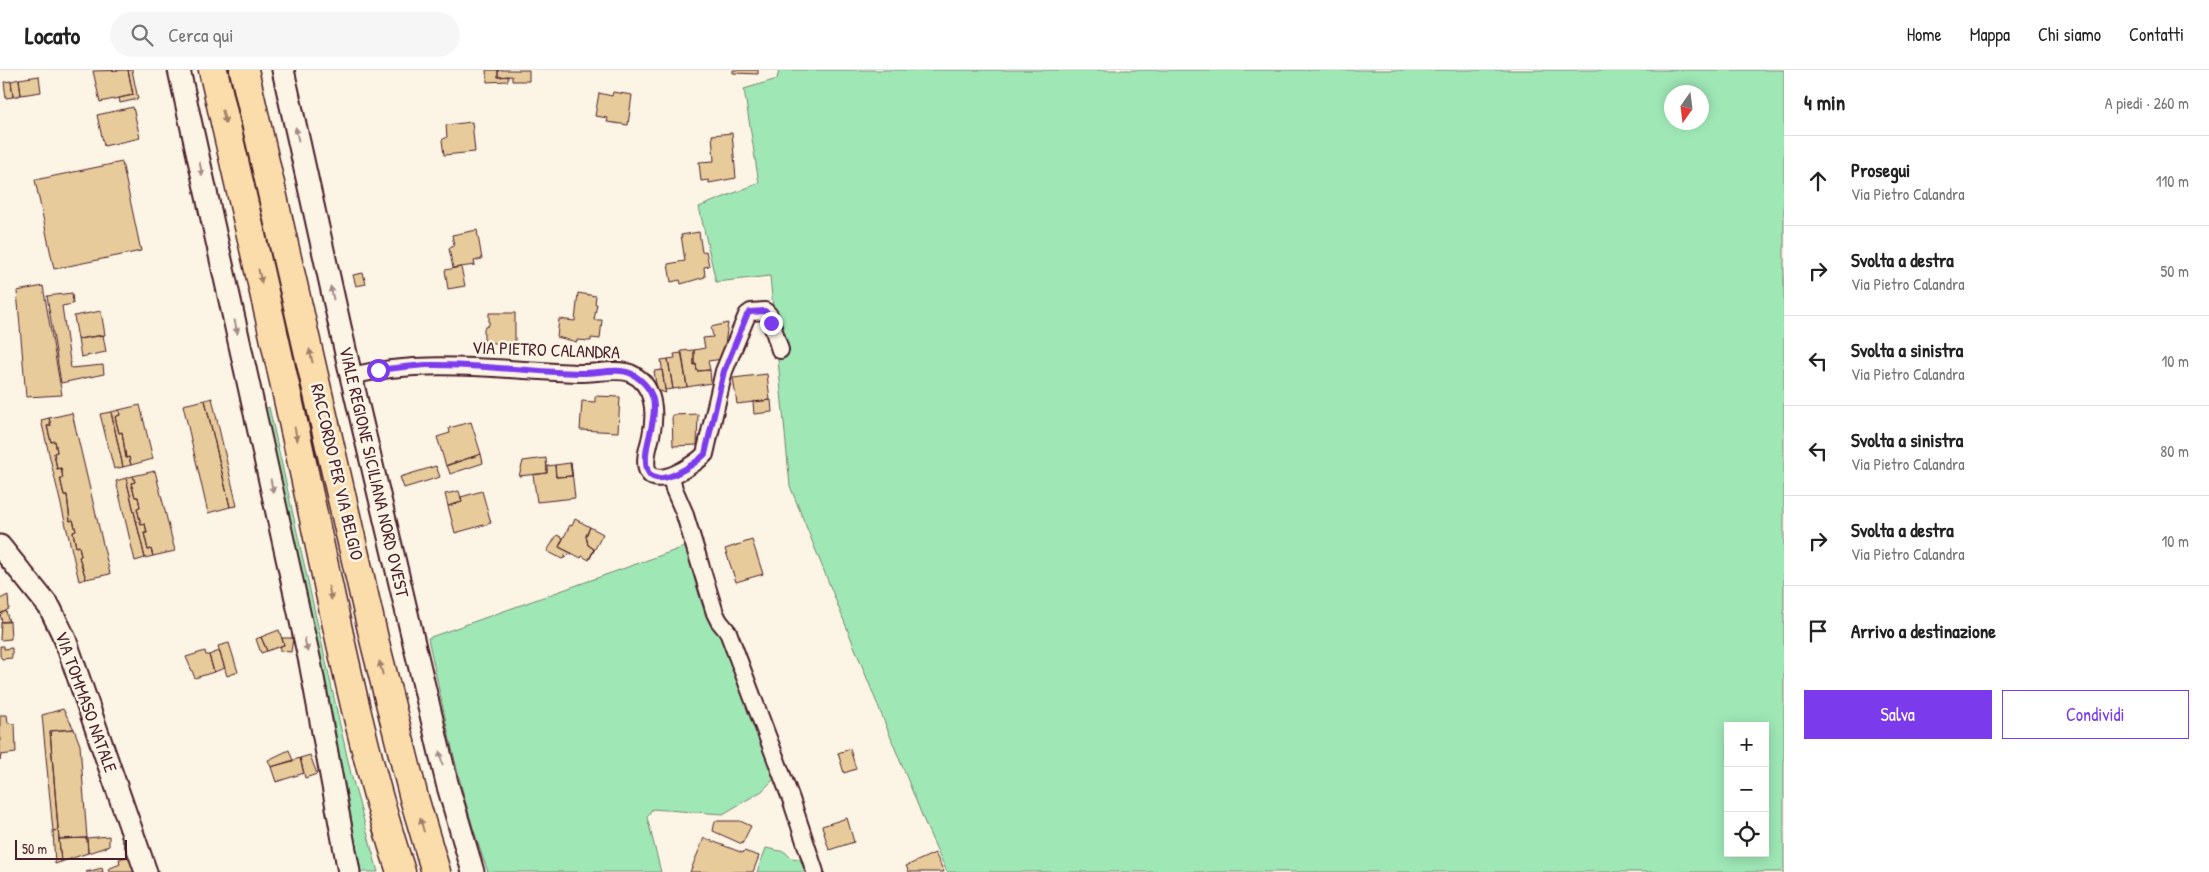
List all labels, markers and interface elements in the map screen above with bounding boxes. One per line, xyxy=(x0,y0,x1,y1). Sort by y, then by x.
search box xyxy=(110,12,460,57)
text: Locato xyxy=(25,19,80,51)
icon: search xyxy=(128,21,156,49)
text: Cerca qui xyxy=(168,22,233,48)
text: Home xyxy=(1907,22,1942,47)
text: Mappa xyxy=(1970,22,2010,47)
text: Chi siamo xyxy=(2038,22,2101,47)
text: Contatti xyxy=(2129,22,2184,47)
north arrow xyxy=(1664,85,1709,130)
text: 4 min xyxy=(1804,88,1845,117)
text: A piedi · 260 m xyxy=(2105,92,2189,114)
one-way arrow xyxy=(220,110,228,125)
one-way arrow xyxy=(293,127,301,142)
text: Prosegui xyxy=(1851,157,1910,183)
one-way arrow xyxy=(197,161,205,176)
icon: ahead xyxy=(1804,167,1832,195)
text: 110 m xyxy=(2156,170,2189,192)
text: Via Pietro Calandra xyxy=(1851,183,1964,205)
text: Svolta a destra xyxy=(1851,247,1954,273)
icon: right xyxy=(1804,257,1832,285)
text: 50 m xyxy=(2161,260,2189,282)
one-way arrow xyxy=(256,268,264,283)
text: Via Pietro Calandra xyxy=(1851,273,1964,295)
one-way arrow xyxy=(328,285,336,300)
route end xyxy=(760,312,783,335)
one-way arrow xyxy=(233,320,241,336)
street label: VIA PIETRO CALANDRA xyxy=(472,334,621,365)
text: Svolta a sinistra xyxy=(1851,337,1963,363)
street label: VIALE REGIONE SICILIANA NORD OVEST xyxy=(333,344,416,600)
icon: left xyxy=(1804,347,1832,375)
one-way arrow xyxy=(307,348,315,363)
text: 10 m xyxy=(2161,350,2189,372)
route start xyxy=(367,359,390,382)
text: Via Pietro Calandra xyxy=(1851,363,1964,385)
street label: RACCORDO PER VIA BELGIO xyxy=(305,381,370,563)
one-way arrow xyxy=(292,427,300,442)
text: Svolta a sinistra xyxy=(1851,427,1963,453)
icon: left xyxy=(1804,437,1832,465)
text: 80 m xyxy=(2160,440,2189,462)
text: Via Pietro Calandra xyxy=(1851,453,1964,475)
one-way arrow xyxy=(268,478,276,494)
text: Svolta a destra xyxy=(1851,517,1954,543)
icon: right xyxy=(1804,527,1832,555)
text: 10 m xyxy=(2161,530,2189,552)
text: Via Pietro Calandra xyxy=(1851,543,1964,565)
one-way arrow xyxy=(326,586,334,601)
icon: arrive xyxy=(1804,617,1832,645)
text: Arrivo a destinazione xyxy=(1851,618,1996,644)
street label: VIA TOMMASO NATALE xyxy=(49,628,124,776)
one-way arrow xyxy=(302,637,310,652)
one-way arrow xyxy=(377,660,385,675)
button: Salva xyxy=(1804,690,1992,739)
button: Condividi xyxy=(2002,690,2189,739)
map controls xyxy=(1724,722,1769,857)
button: + xyxy=(1724,722,1769,767)
one-way arrow xyxy=(437,750,445,765)
button: − xyxy=(1724,767,1769,812)
button: locate xyxy=(1724,812,1769,857)
one-way arrow xyxy=(417,818,425,833)
scale bar xyxy=(15,837,128,860)
text: 50 m xyxy=(22,839,47,858)

